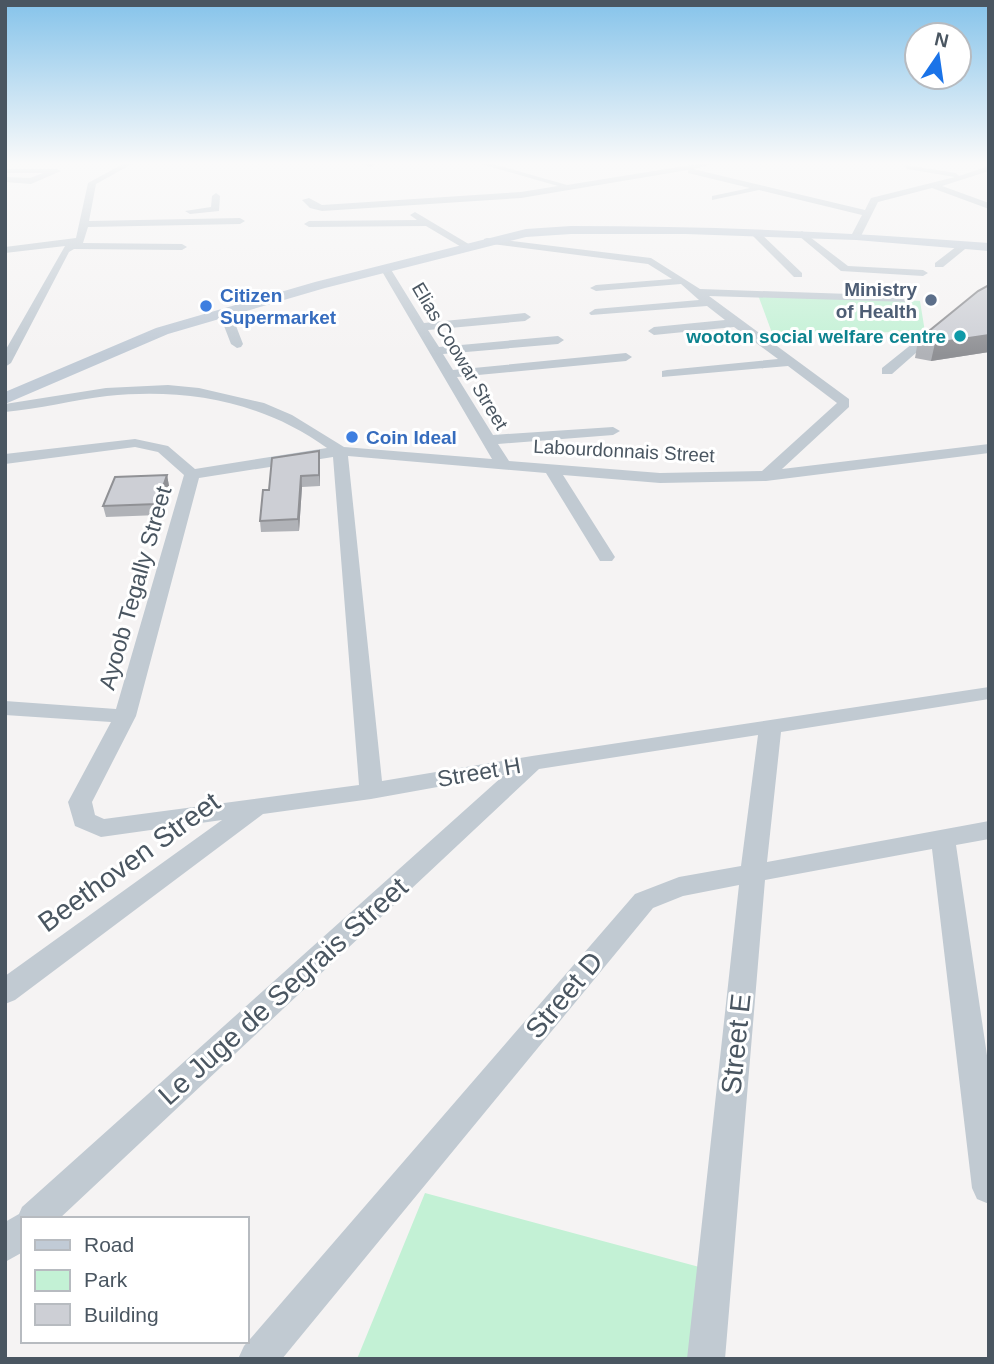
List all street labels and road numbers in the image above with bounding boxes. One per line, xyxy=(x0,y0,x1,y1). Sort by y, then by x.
street label: Elias Coowar Street xyxy=(408,279,513,434)
street label: Labourdonnais Street xyxy=(533,436,716,466)
street label: Ayoob Tegally Street xyxy=(94,483,177,693)
street label: Street H xyxy=(435,752,523,792)
street label: Beethoven Street xyxy=(32,786,226,938)
street label: Le Juge de Segrais Street xyxy=(152,871,414,1111)
street label: Street D xyxy=(519,946,609,1044)
street label: Street E xyxy=(715,992,757,1096)

